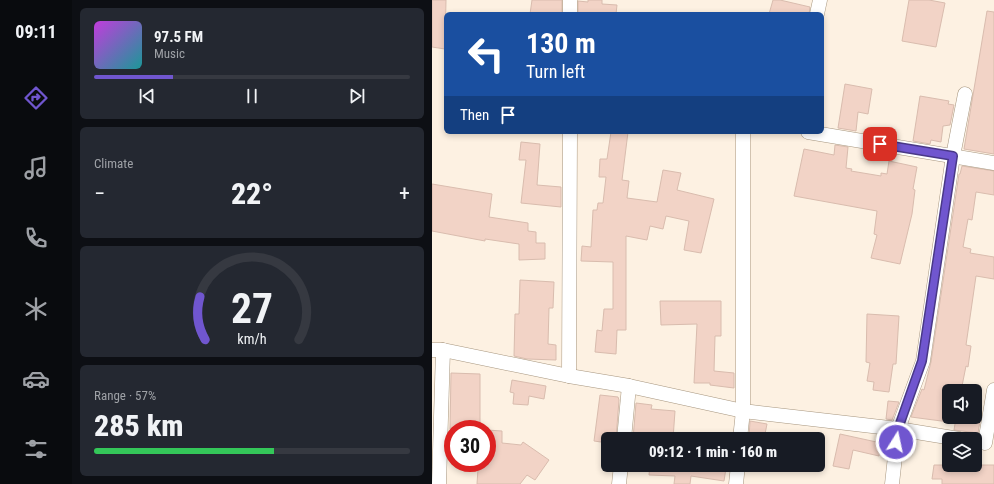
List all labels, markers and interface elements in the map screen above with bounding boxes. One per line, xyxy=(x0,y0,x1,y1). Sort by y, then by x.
text: 09:11 xyxy=(15,21,57,42)
text: 130 m xyxy=(526,27,596,60)
text: 97.5 FM xyxy=(154,28,203,46)
icon: left xyxy=(460,28,512,80)
text: Music xyxy=(154,46,185,61)
text: Turn left xyxy=(526,61,585,82)
icon: directions xyxy=(22,84,50,112)
icon: previous xyxy=(136,85,158,107)
icon: pause xyxy=(241,85,263,107)
icon: next xyxy=(346,85,368,107)
icon: arrive xyxy=(497,104,519,126)
text: Then xyxy=(460,106,489,124)
pin xyxy=(863,127,897,161)
icon: arrive xyxy=(869,133,891,155)
icon: music xyxy=(22,154,50,182)
text: Climate xyxy=(94,156,133,171)
text: 22° xyxy=(231,176,273,211)
text: − xyxy=(94,181,105,206)
text: + xyxy=(399,181,410,206)
icon: phone xyxy=(22,224,50,252)
text: 27 xyxy=(231,283,273,332)
icon: climate xyxy=(22,295,50,323)
text: km/h xyxy=(237,330,267,346)
icon: car xyxy=(22,365,50,393)
map controls xyxy=(942,384,982,472)
button: sound xyxy=(942,384,982,424)
text: Range · 57% xyxy=(94,388,156,403)
text: 285 km xyxy=(94,408,183,443)
speed limit sign: 30 xyxy=(444,420,496,472)
position arrow xyxy=(875,421,917,463)
button: layers xyxy=(942,432,982,472)
icon: filters xyxy=(22,435,50,463)
text: 09:12 · 1 min · 160 m xyxy=(649,443,777,461)

